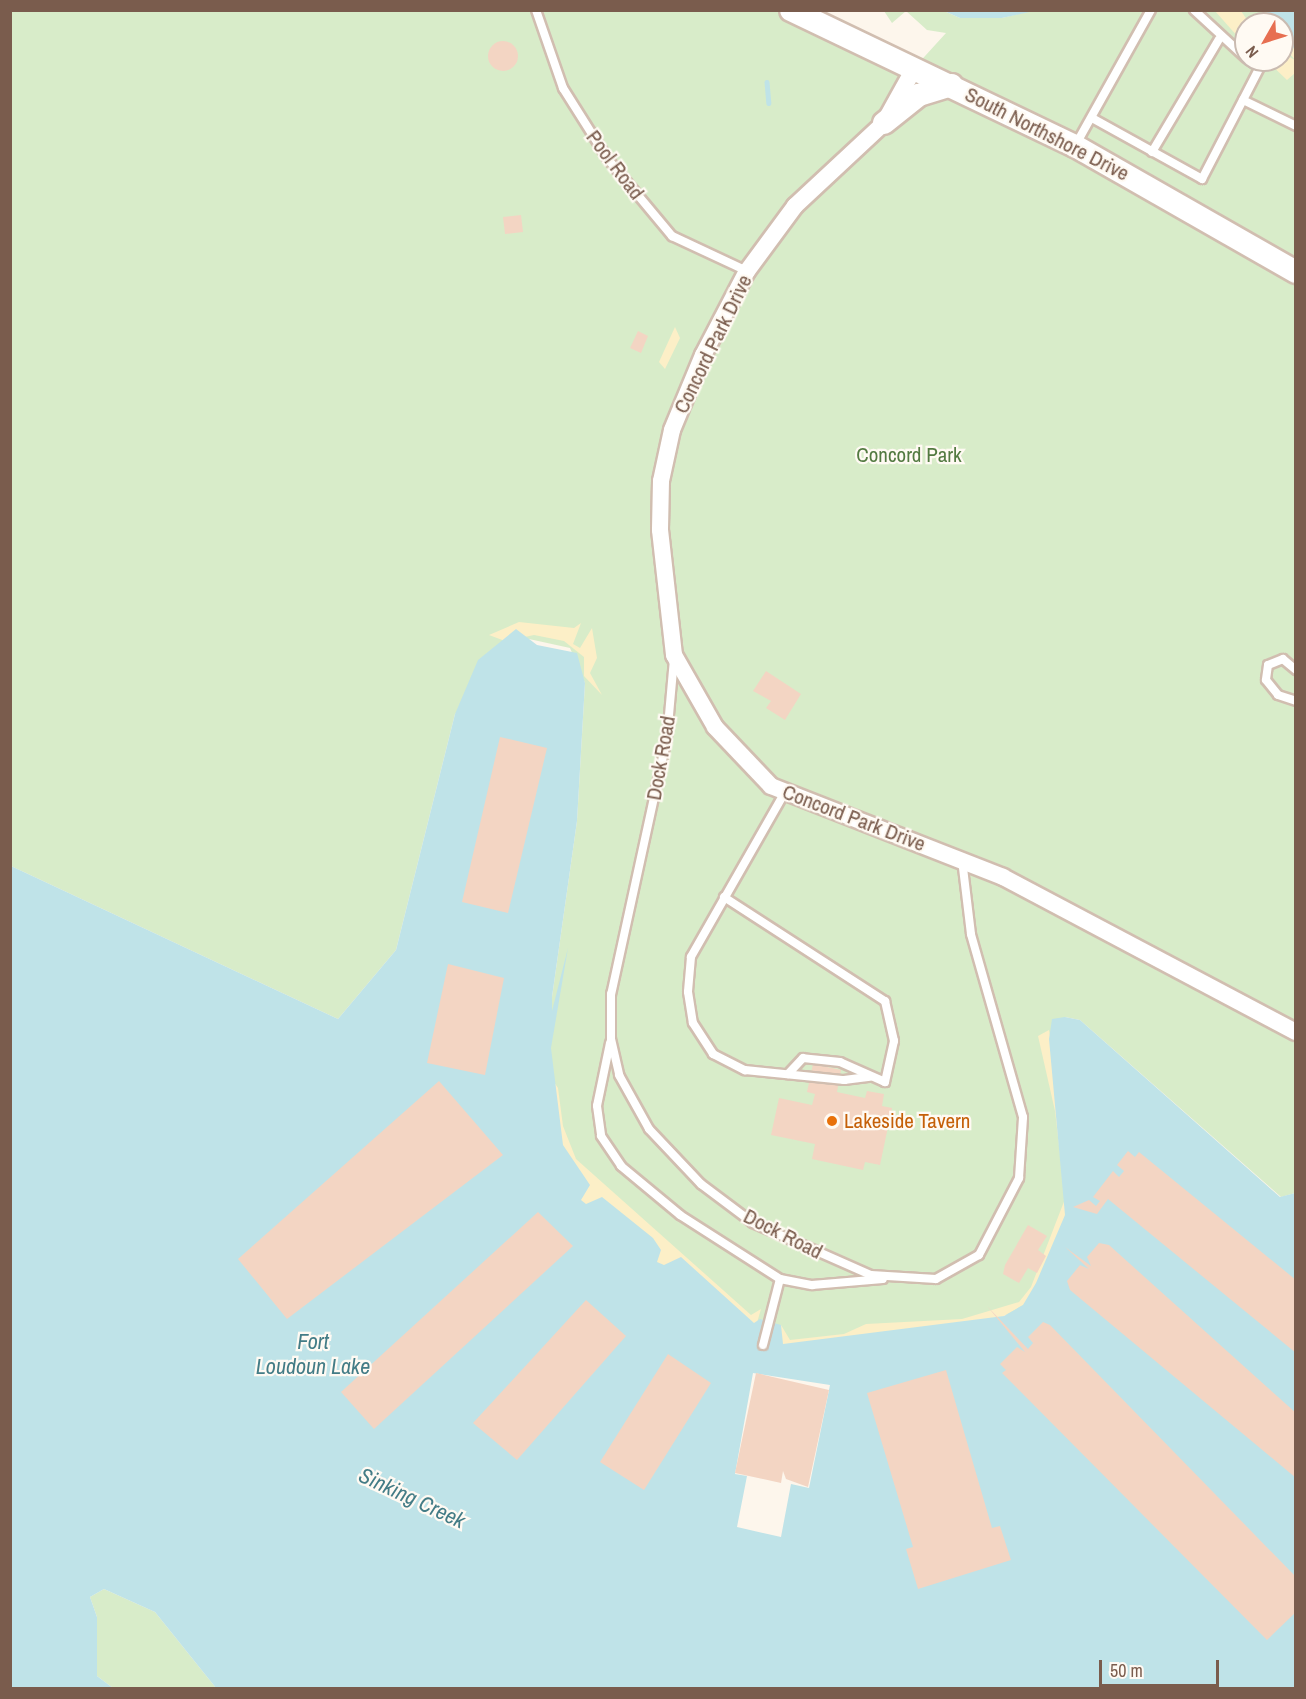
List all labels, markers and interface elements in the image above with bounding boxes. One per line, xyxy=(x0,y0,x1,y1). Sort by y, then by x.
north arrow xyxy=(1234,12,1294,72)
text: N xyxy=(1240,41,1263,63)
street label: South Northshore Drive xyxy=(961,82,1133,186)
street label: Pool Road xyxy=(581,125,649,205)
street label: Concord Park Drive xyxy=(669,271,757,417)
park label: Concord Park xyxy=(856,442,962,468)
street label: Dock Road xyxy=(641,714,681,802)
street label: Concord Park Drive xyxy=(779,779,929,857)
place label: Lakeside Tavern xyxy=(844,1108,971,1134)
marker: Lakeside Tavern xyxy=(825,1114,839,1128)
street label: Dock Road xyxy=(739,1203,827,1265)
water label: Fort Loudoun Lake xyxy=(256,1328,370,1380)
water label: Sinking Creek xyxy=(355,1462,469,1534)
scale bar xyxy=(1102,1648,1222,1686)
text: 50 m xyxy=(1110,1658,1143,1683)

